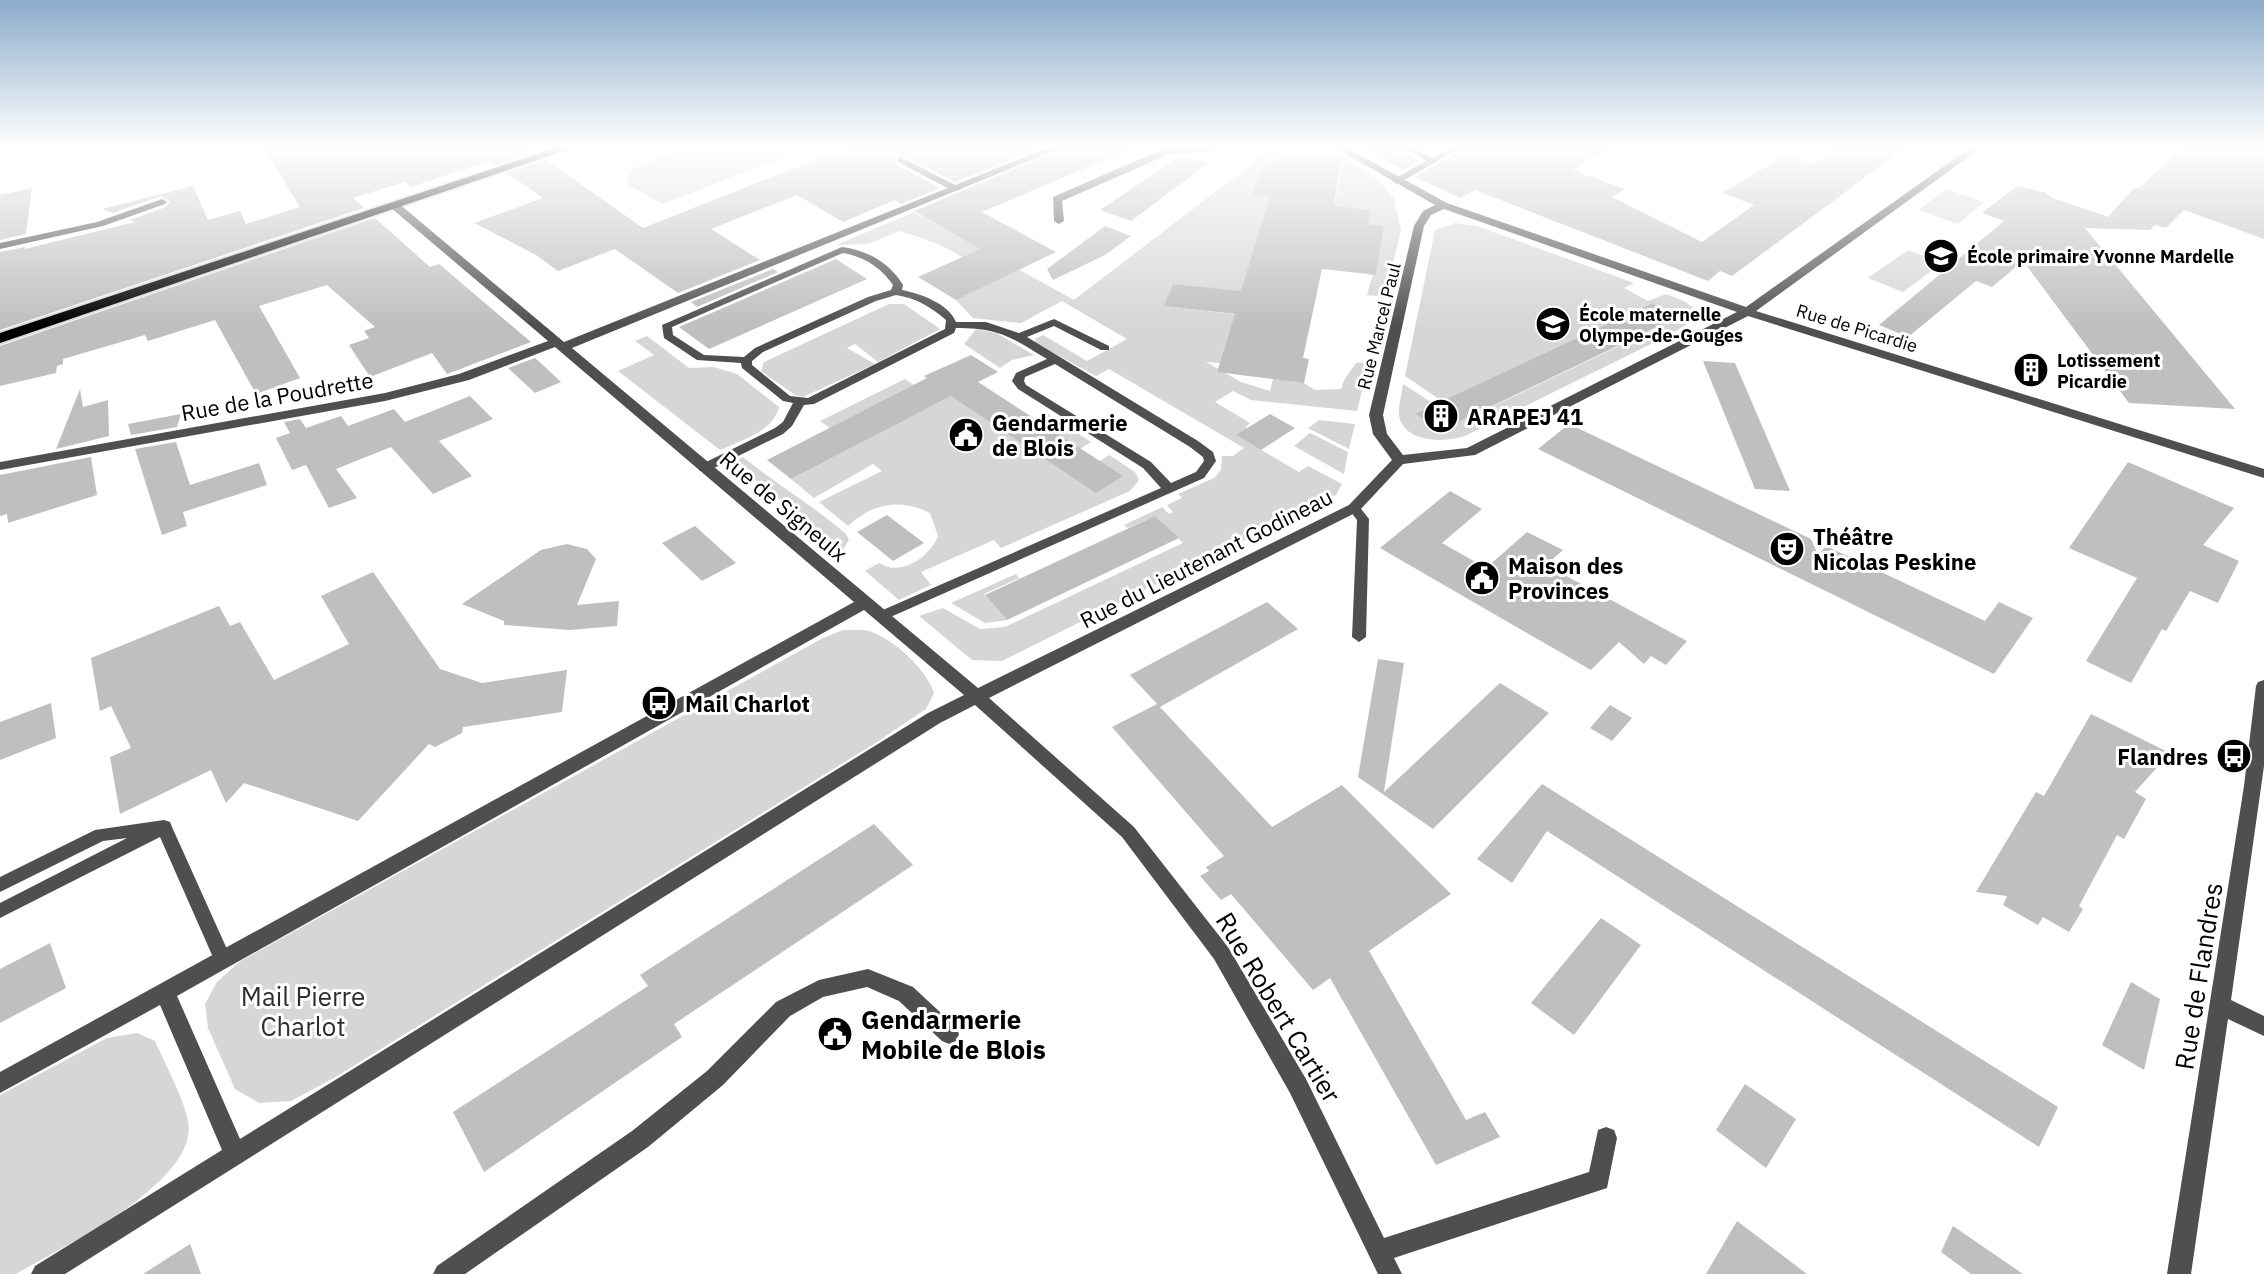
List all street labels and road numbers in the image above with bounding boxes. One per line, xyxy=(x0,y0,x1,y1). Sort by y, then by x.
street label: Rue Marcel Paul xyxy=(1352,260,1406,392)
street label: Rue de Picardie xyxy=(1793,299,1921,357)
street label: Rue de la Poudrette xyxy=(179,365,375,427)
street label: Rue de Signeulx xyxy=(714,444,854,568)
street label: Rue du Lieutenant Godineau xyxy=(1075,482,1337,634)
street label: Rue de Flandres xyxy=(2166,880,2230,1072)
street label: Rue Robert Cartier xyxy=(1209,906,1349,1109)

